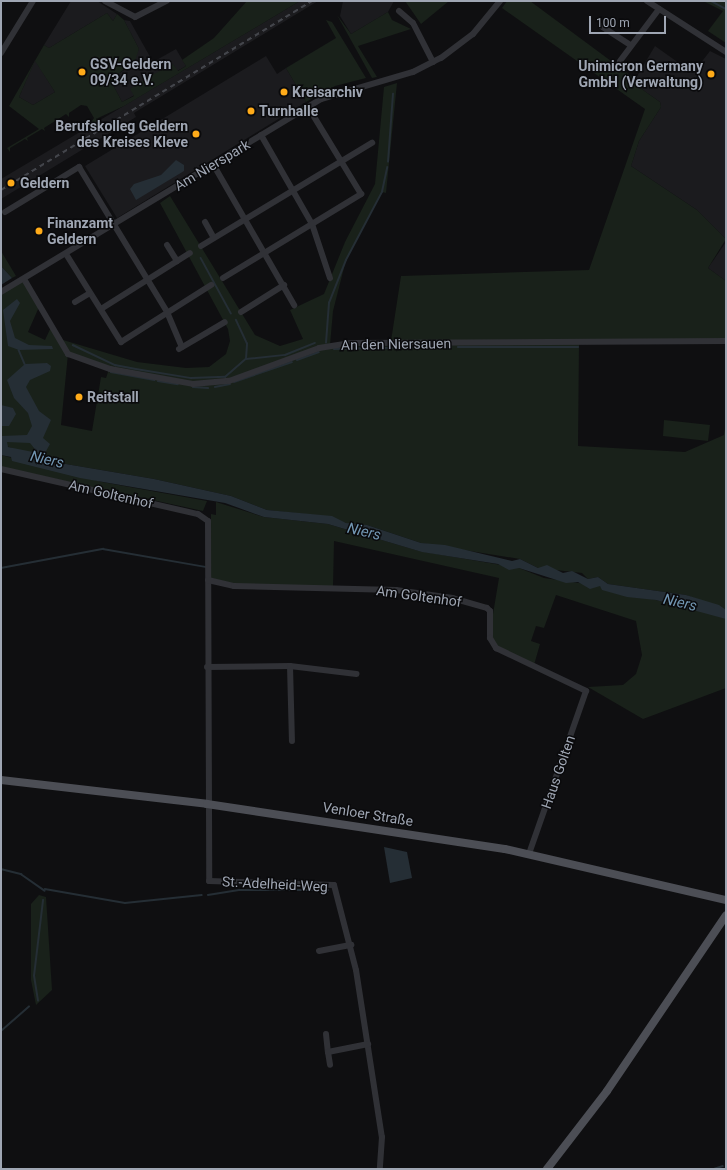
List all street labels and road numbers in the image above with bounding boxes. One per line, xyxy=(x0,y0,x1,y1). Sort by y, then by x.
street label: Am Nierspark xyxy=(171,136,253,194)
street label: An den Niersauen xyxy=(341,335,451,353)
street label: Am Goltenhof xyxy=(67,476,155,512)
street label: Am Goltenhof xyxy=(375,582,463,610)
street label: Haus Golten xyxy=(538,733,578,811)
street label: Venloer Straße xyxy=(321,799,415,829)
street label: St.-Adelheid-Weg xyxy=(222,873,328,895)

